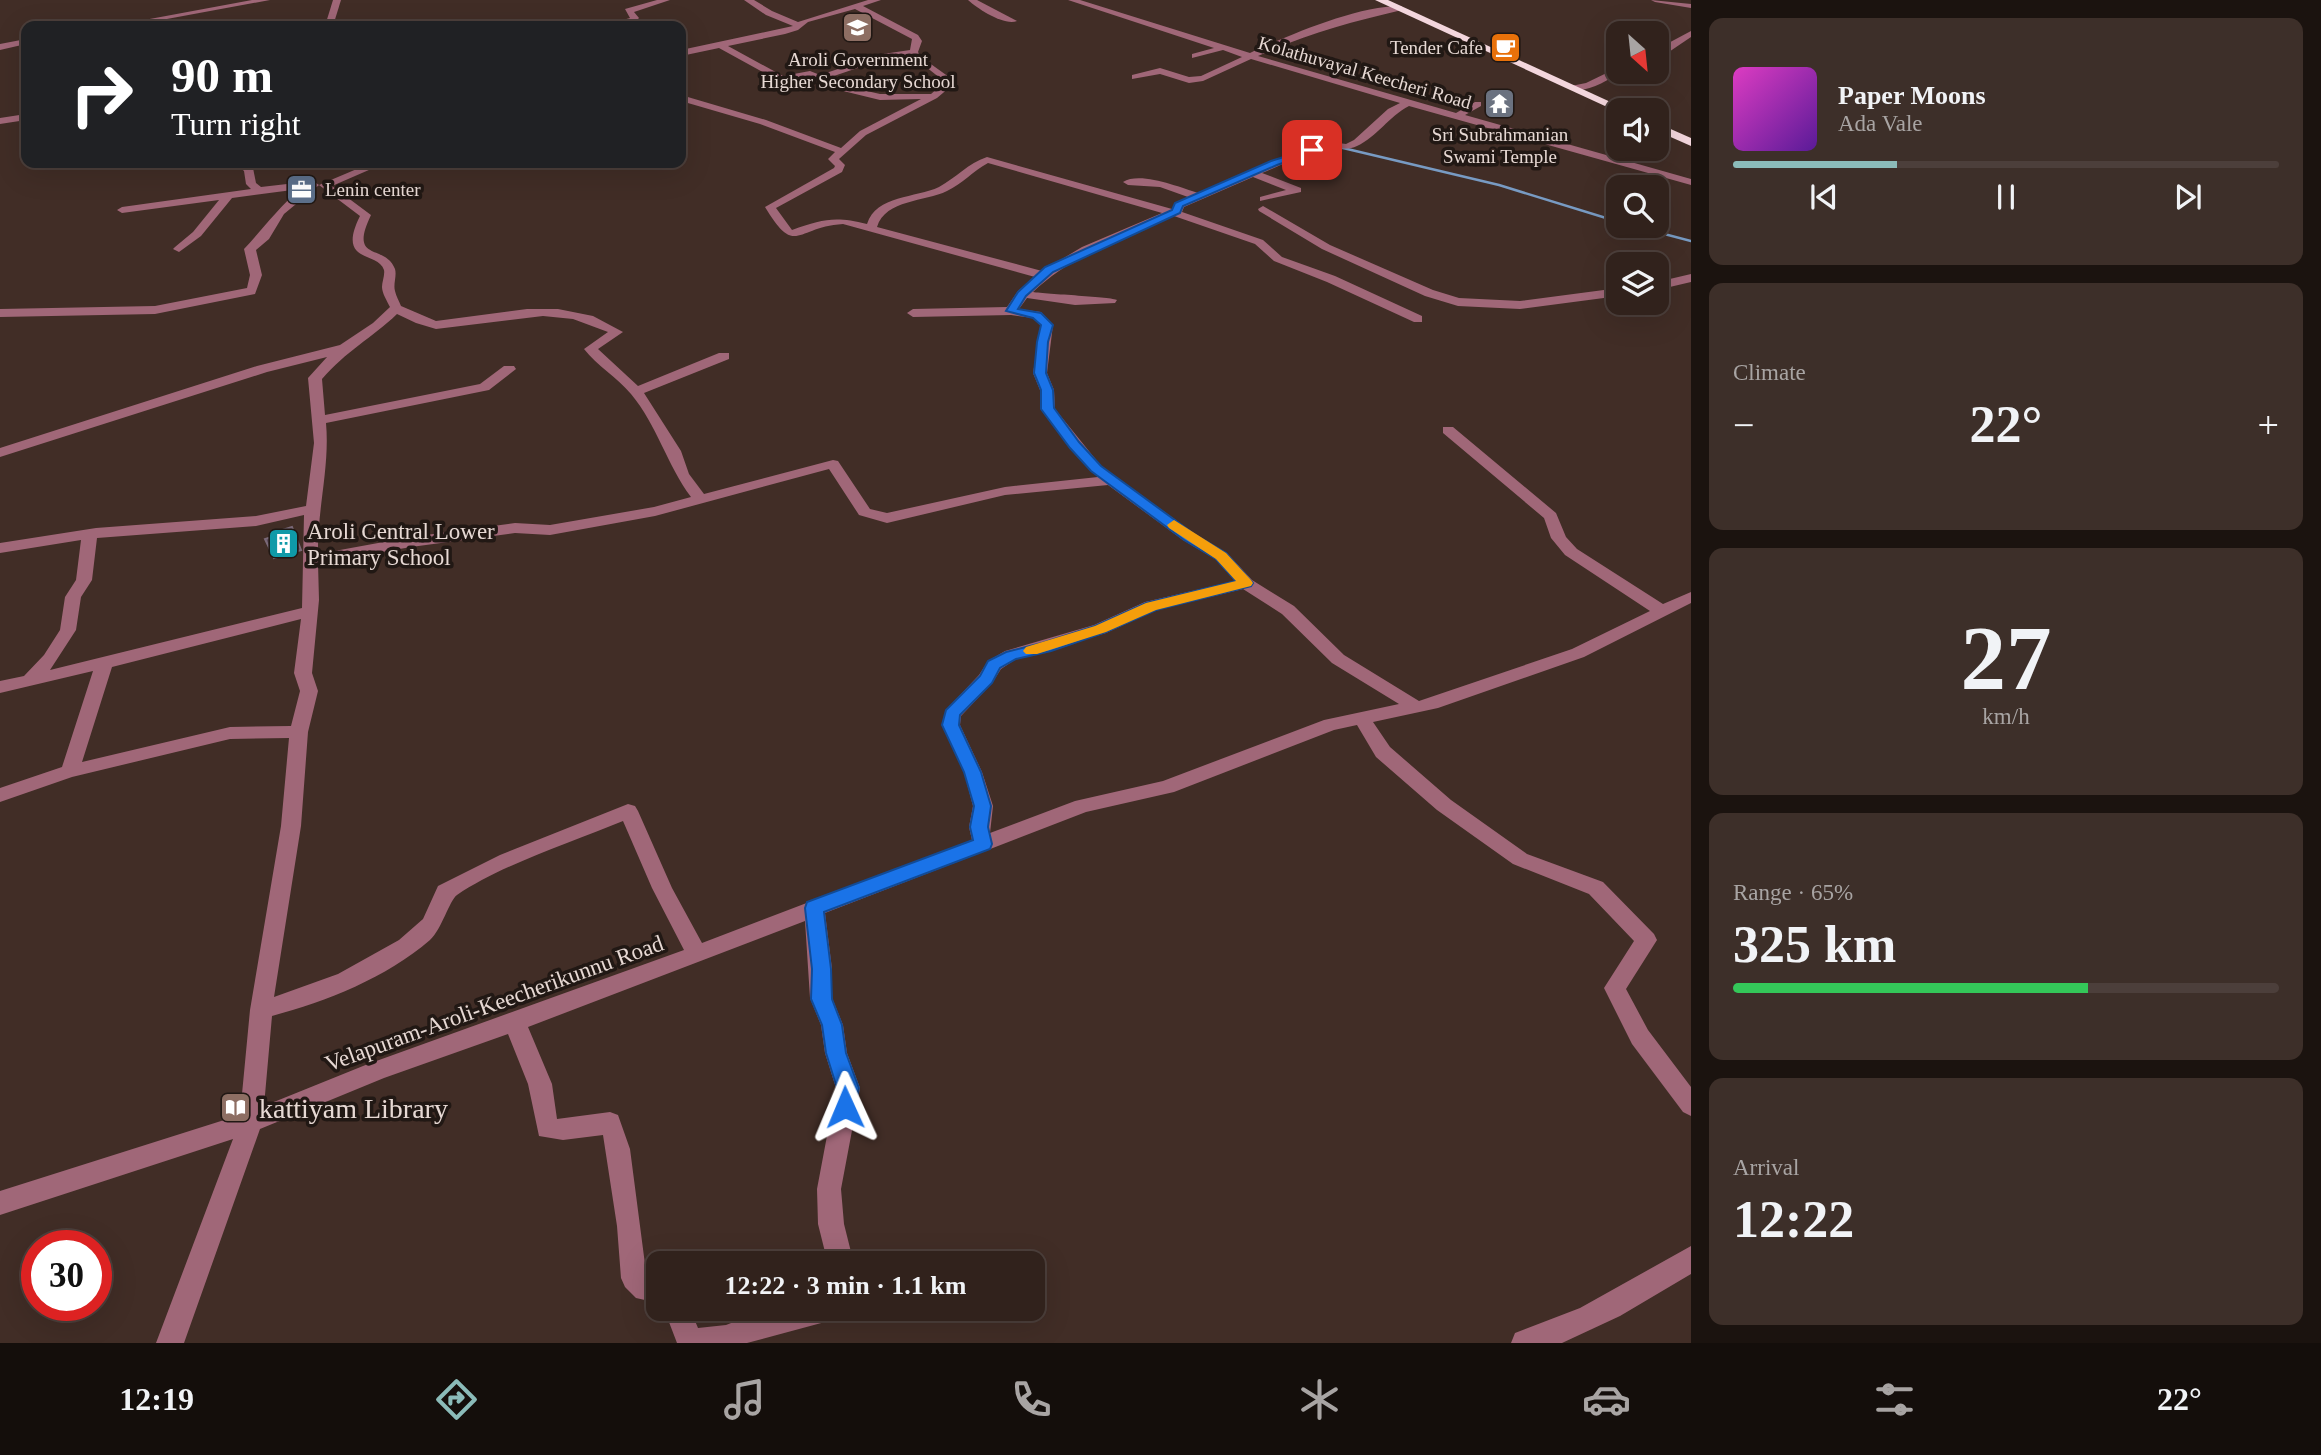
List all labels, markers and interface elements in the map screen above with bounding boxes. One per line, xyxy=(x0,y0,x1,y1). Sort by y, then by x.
school or university icon: Aroli Government Higher Secondary School xyxy=(841,11,875,45)
north arrow xyxy=(1606,21,1670,84)
map controls xyxy=(1606,21,1669,315)
cafe icon: Tender Cafe xyxy=(1489,30,1523,64)
street label: Kolathuvayal Keecheri Road xyxy=(1256,32,1474,113)
place label: Tender Cafe xyxy=(1390,37,1483,58)
text: 90 m xyxy=(171,48,273,103)
icon: right xyxy=(56,49,147,140)
place label: Aroli Government Higher Secondary School xyxy=(760,49,956,92)
text: Paper Moons xyxy=(1838,81,1986,110)
temple icon: Sri Subrahmanian Swami Temple xyxy=(1483,86,1517,120)
button: sound xyxy=(1606,98,1669,161)
text: Turn right xyxy=(171,106,301,142)
text: Ada Vale xyxy=(1838,111,1923,136)
pin xyxy=(1282,120,1342,180)
place label: Sri Subrahmanian Swami Temple xyxy=(1432,124,1569,167)
icon: arrive xyxy=(1293,131,1331,169)
office icon: Lenin center xyxy=(285,172,319,206)
button: search xyxy=(1606,175,1669,238)
icon: previous xyxy=(1805,178,1843,216)
icon: pause xyxy=(1987,178,2025,216)
icon: next xyxy=(2169,178,2207,216)
place label: Lenin center xyxy=(325,179,421,200)
button: layers xyxy=(1606,252,1669,315)
text: Climate xyxy=(1733,360,1806,385)
text: 22° xyxy=(1970,396,2042,453)
text: − xyxy=(1733,404,1754,446)
text: + xyxy=(2258,404,2279,446)
place label: Aroli Central Lower Primary School xyxy=(307,519,495,570)
building icon: Aroli Central Lower Primary School xyxy=(267,527,301,561)
text: 27 xyxy=(1961,608,2052,709)
text: km/h xyxy=(1982,704,2030,729)
text: Range · 65% xyxy=(1733,880,1853,905)
text: 325 km xyxy=(1733,916,1896,973)
street label: Velapuram-Aroli-Keecherikunnu Road xyxy=(322,930,667,1076)
position arrow xyxy=(808,1070,882,1144)
library icon: kattiyam Library xyxy=(219,1091,253,1125)
place label: kattiyam Library xyxy=(259,1093,448,1124)
text: Arrival xyxy=(1733,1155,1799,1180)
text: 12:22 xyxy=(1733,1191,1854,1248)
speed limit sign: 30 xyxy=(21,1230,112,1321)
text: 12:22 · 3 min · 1.1 km xyxy=(725,1271,966,1300)
icon: directions xyxy=(432,1375,481,1424)
icon: music xyxy=(720,1375,769,1424)
icon: phone xyxy=(1007,1375,1056,1424)
icon: climate xyxy=(1295,1375,1344,1424)
icon: car xyxy=(1582,1375,1631,1424)
icon: filters xyxy=(1870,1375,1919,1424)
text: 12:19 xyxy=(119,1381,194,1417)
text: 22° xyxy=(2157,1381,2202,1417)

